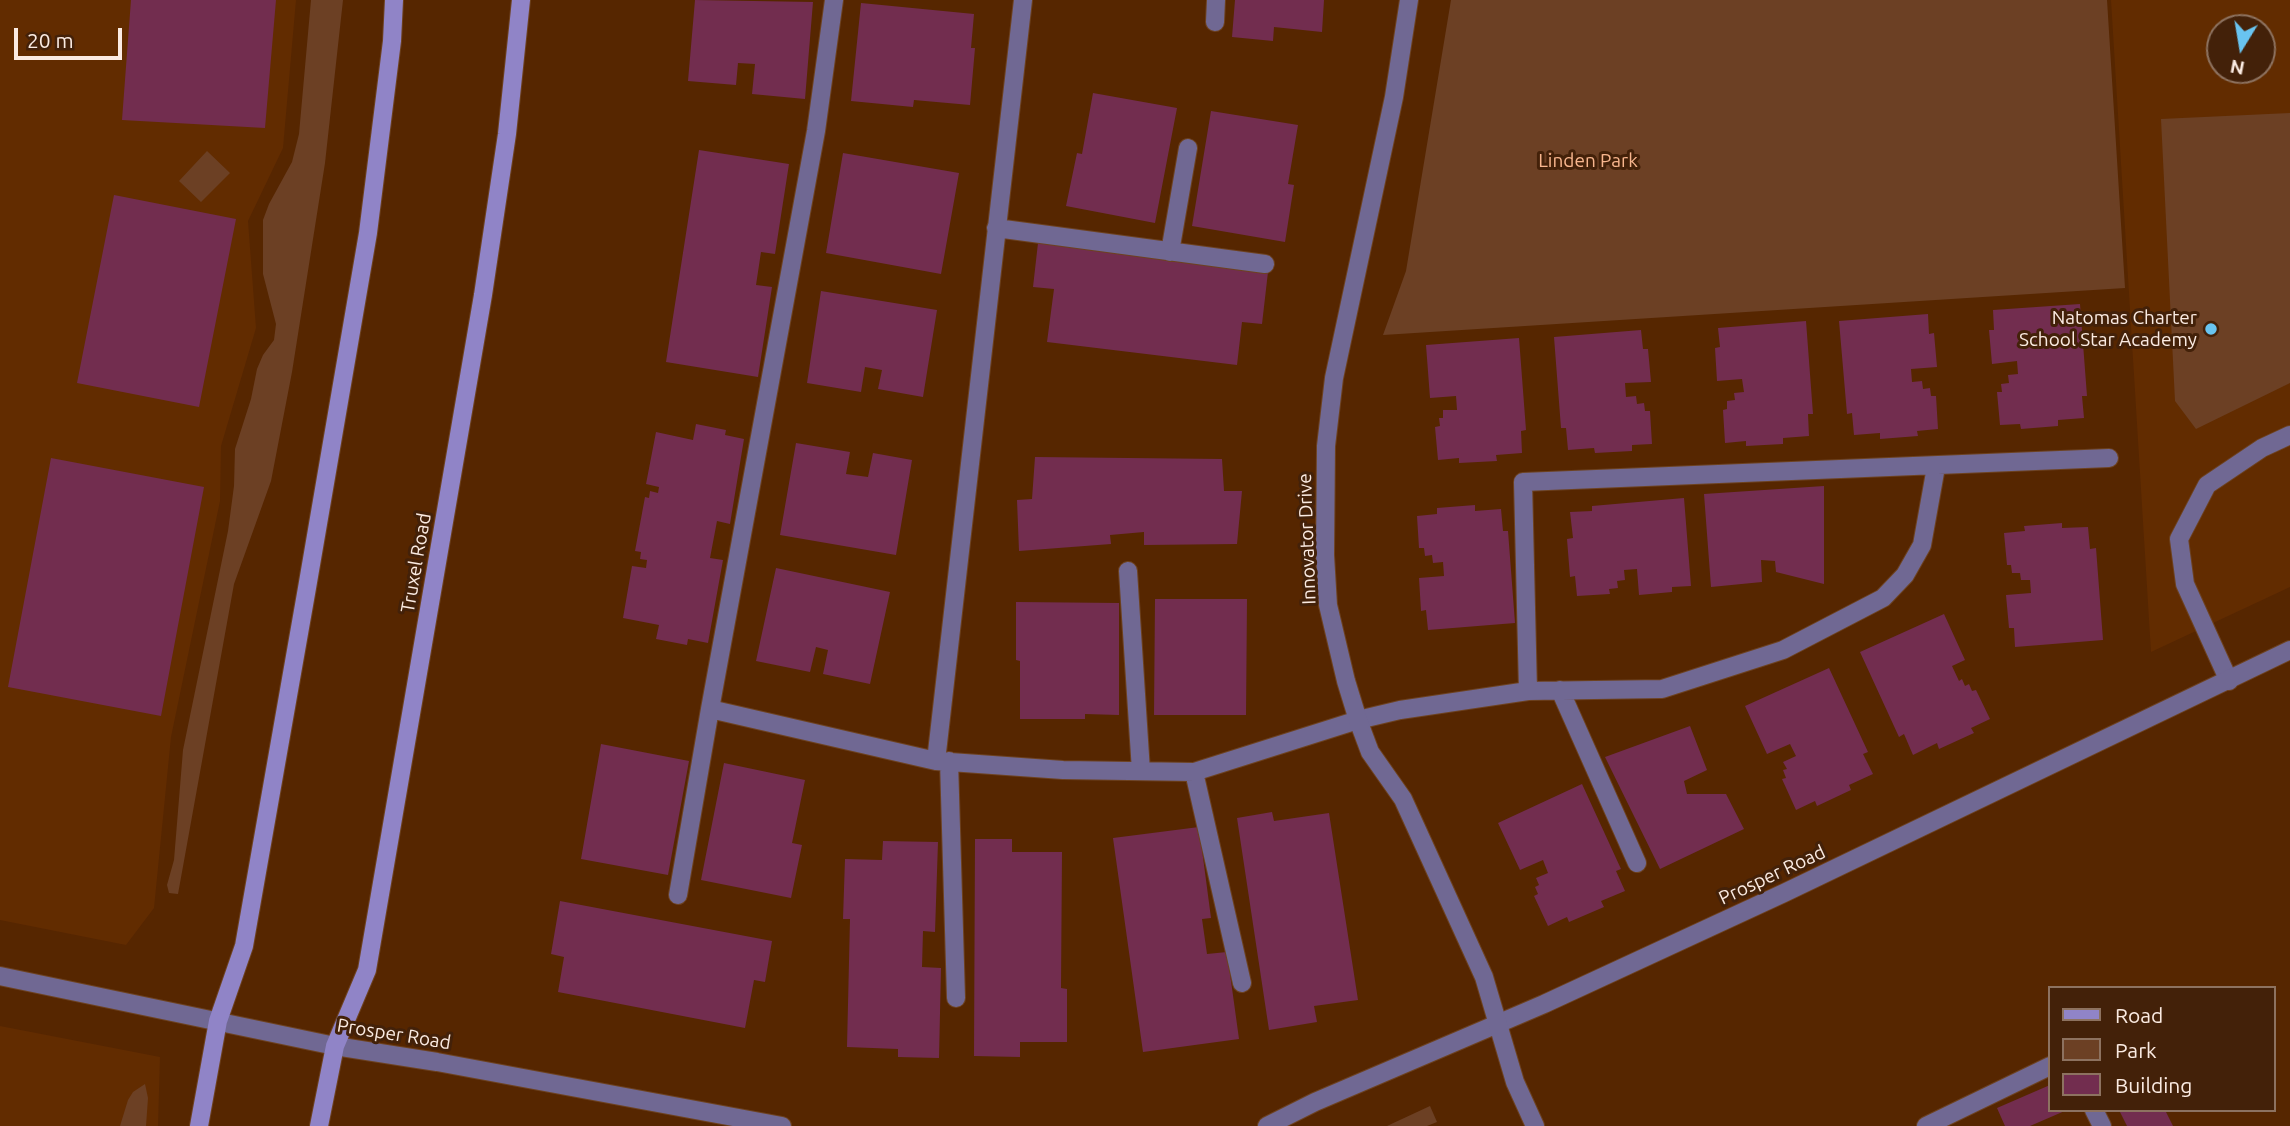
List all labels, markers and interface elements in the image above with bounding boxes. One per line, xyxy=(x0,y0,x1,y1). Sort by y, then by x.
scale bar xyxy=(18,14,126,58)
north arrow xyxy=(2206,14,2276,84)
text: 20 m xyxy=(27,28,74,52)
text: N xyxy=(2228,55,2246,80)
park label: Linden Park xyxy=(1538,150,1638,172)
place label: Natomas Charter School Star Academy xyxy=(2019,307,2197,351)
marker: Natomas Charter School Star Academy xyxy=(2203,321,2219,337)
street label: Innovator Drive xyxy=(1293,473,1321,605)
street label: Truxel Road xyxy=(396,511,436,615)
street label: Prosper Road xyxy=(1715,840,1829,910)
legend xyxy=(2048,986,2276,1112)
text: Road xyxy=(2115,1003,2163,1027)
street label: Prosper Road xyxy=(335,1014,453,1054)
text: Park xyxy=(2115,1038,2157,1062)
text: Building xyxy=(2115,1073,2192,1097)

